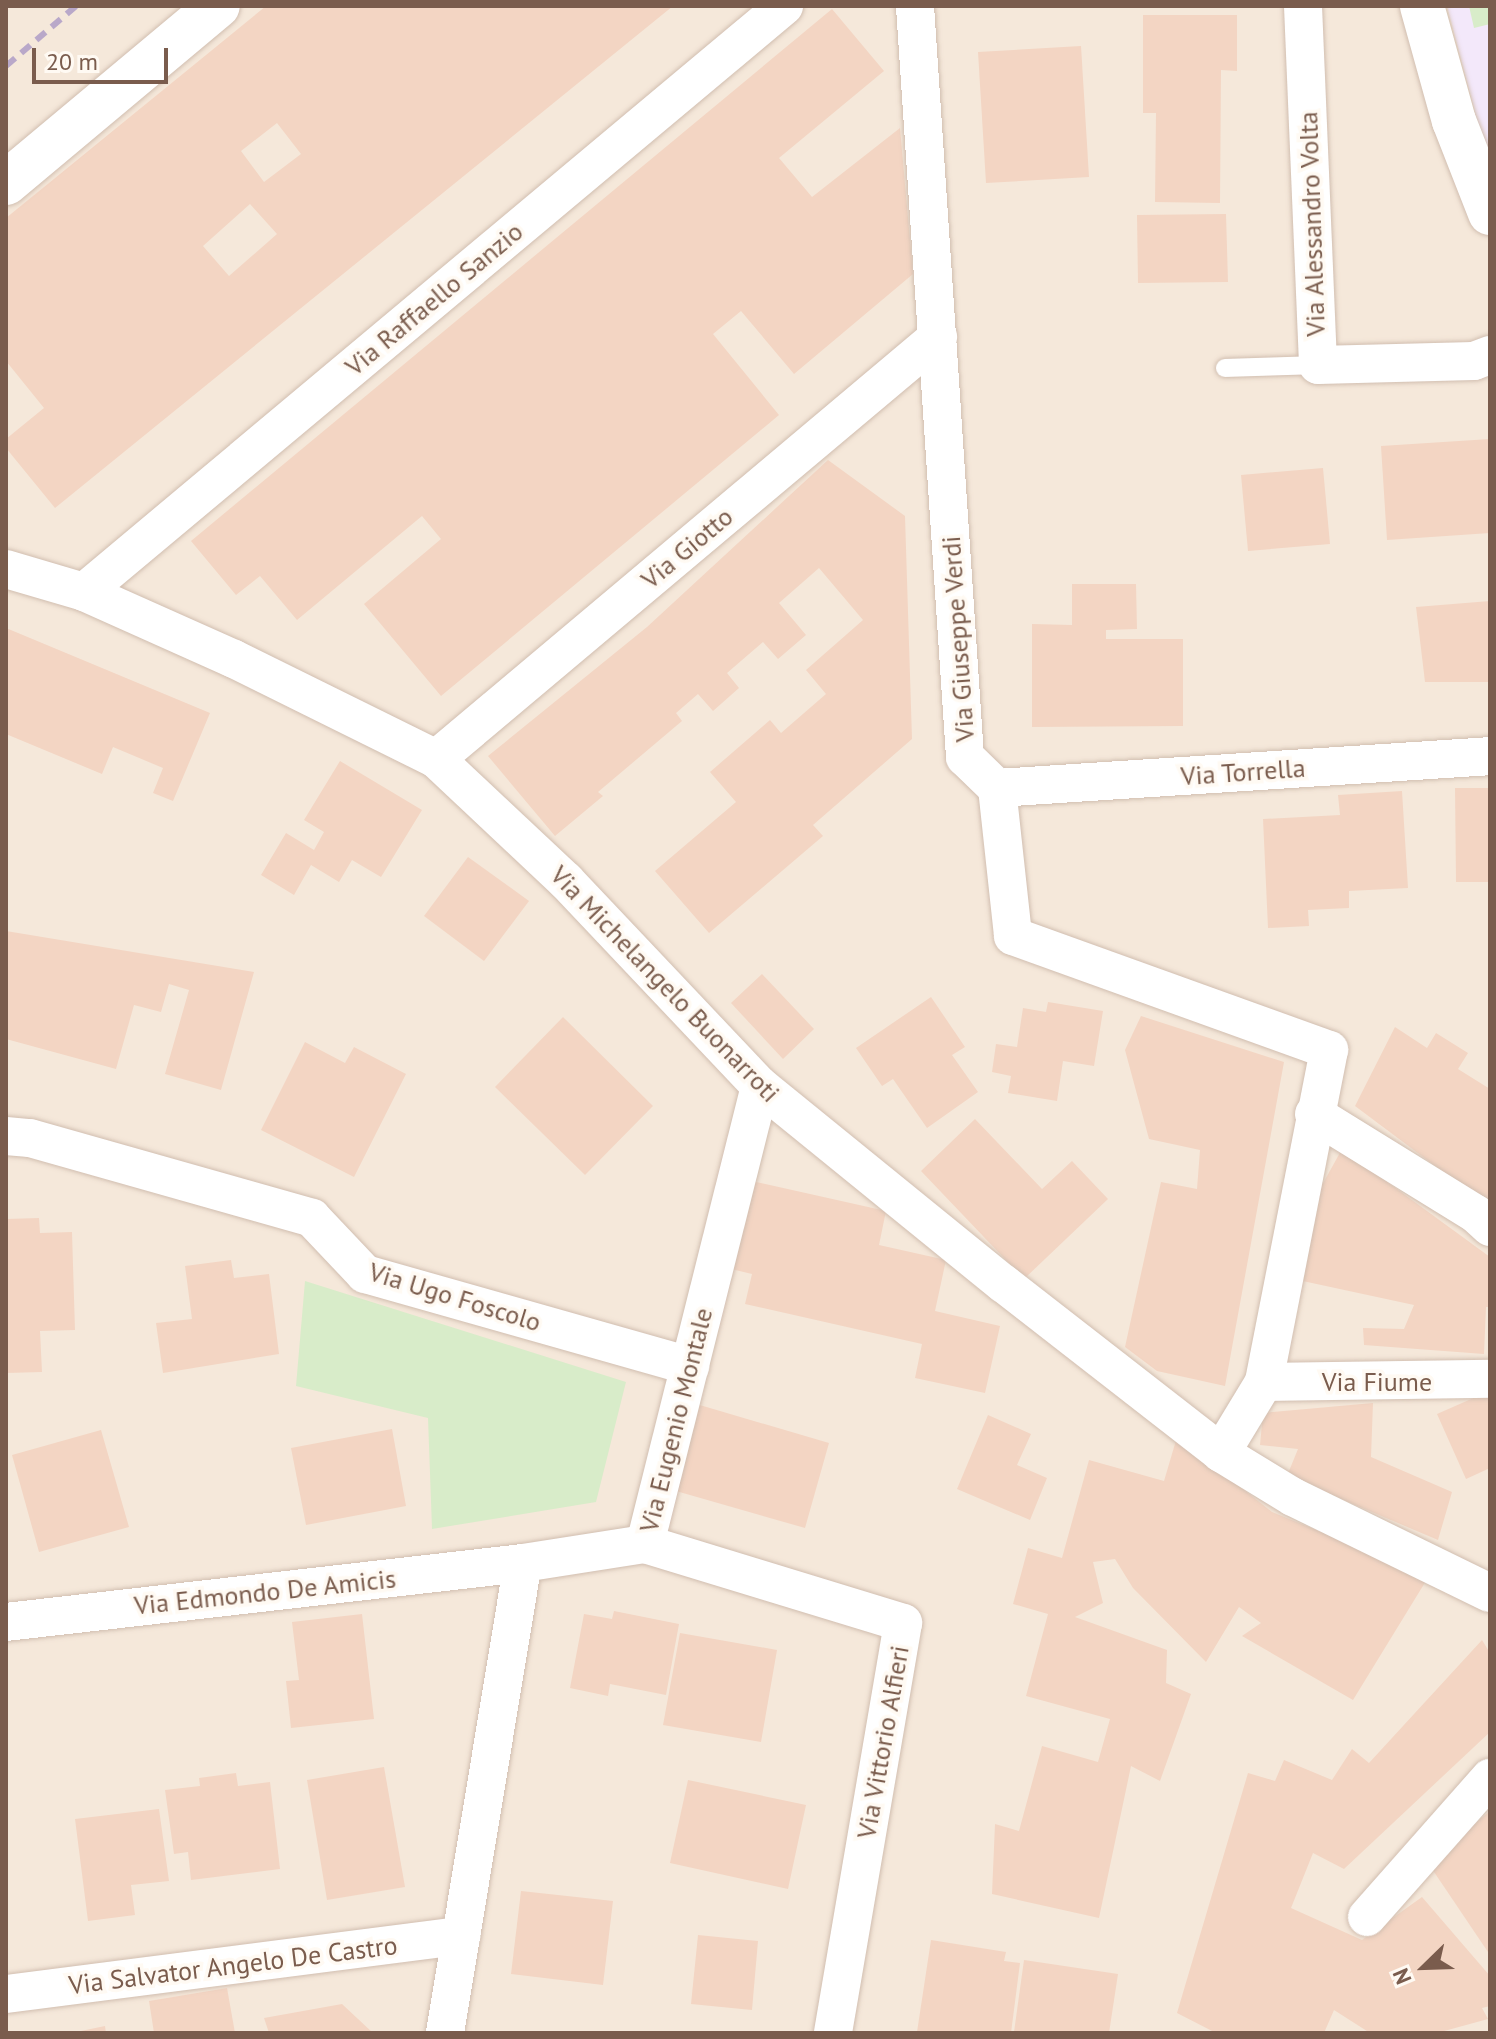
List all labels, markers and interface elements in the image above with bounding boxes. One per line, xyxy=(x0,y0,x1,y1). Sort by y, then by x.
scale bar xyxy=(36,32,172,82)
text: 20 m xyxy=(46,46,98,77)
street label: Via Alessandro Volta xyxy=(1292,110,1332,338)
street label: Via Raffaello Sanzio xyxy=(339,216,529,382)
street label: Via Giotto xyxy=(635,501,739,595)
street label: Via Giuseppe Verdi xyxy=(935,535,981,743)
street label: Via Torrella xyxy=(1179,752,1307,792)
street label: Via Michelangelo Buonarroti xyxy=(544,859,786,1109)
street label: Via Ugo Foscolo xyxy=(365,1256,545,1338)
street label: Via Eugenio Montale xyxy=(633,1305,719,1535)
street label: Via Fiume xyxy=(1322,1366,1432,1398)
street label: Via Edmondo De Amicis xyxy=(132,1563,398,1621)
street label: Via Vittorio Alfieri xyxy=(851,1642,915,1842)
north arrow xyxy=(1384,1927,1464,2007)
street label: Via Salvator Angelo De Castro xyxy=(67,1929,399,2001)
text: N xyxy=(1386,1964,1418,1989)

